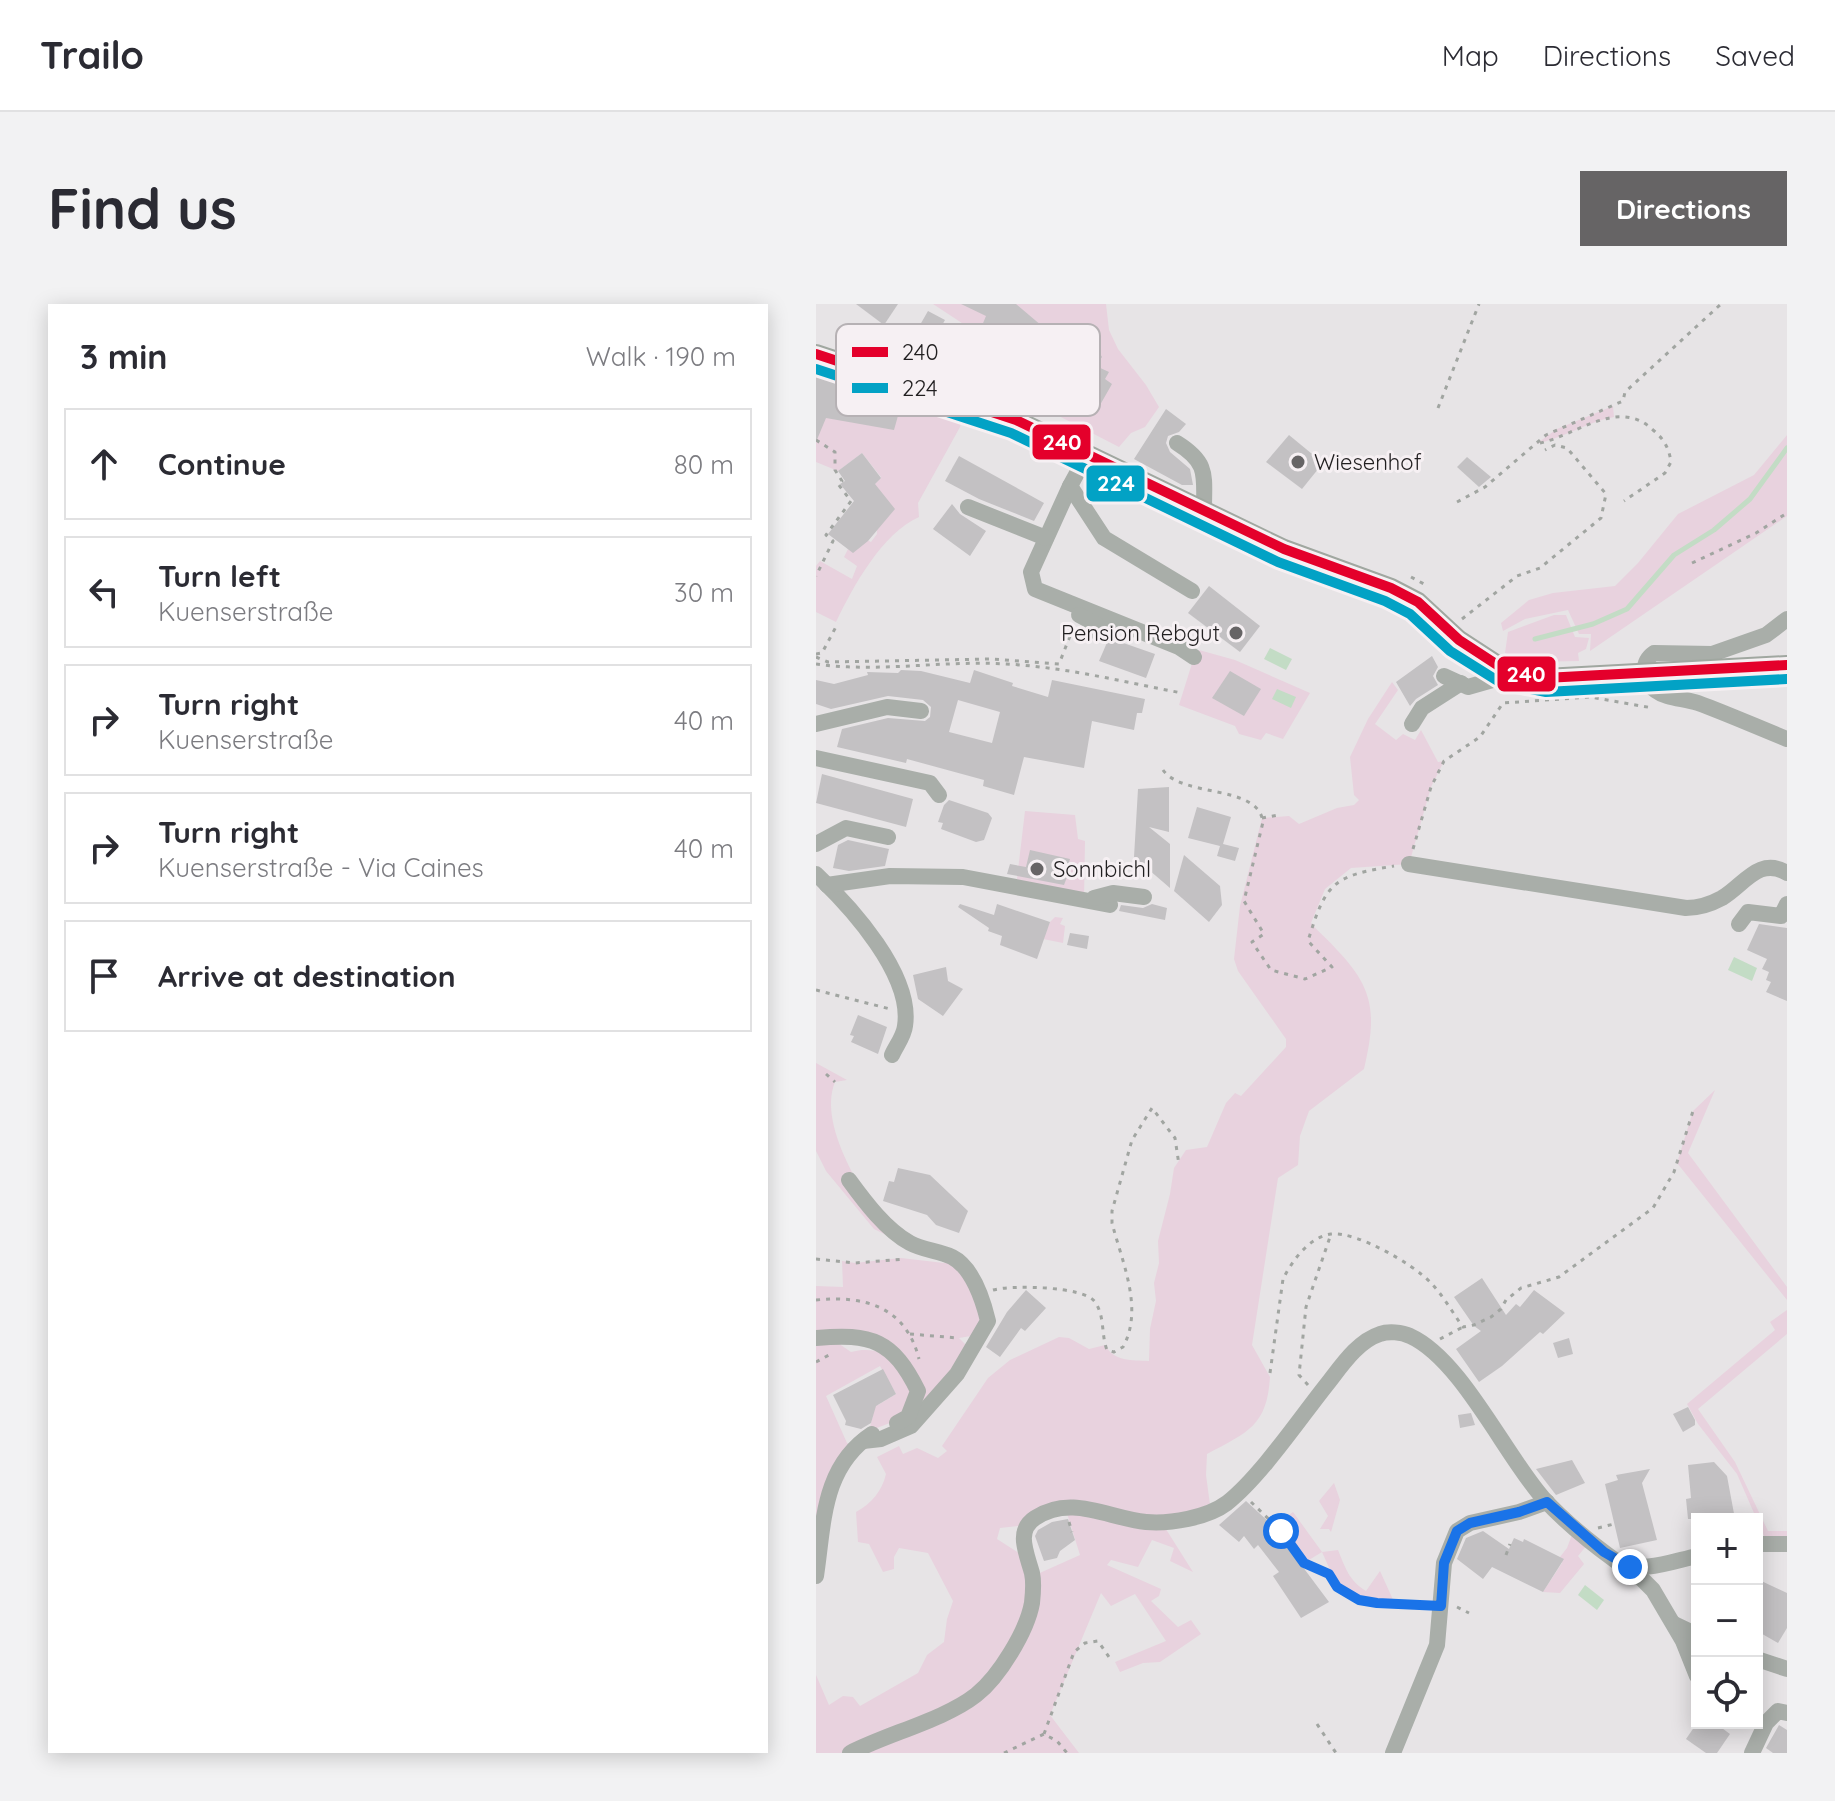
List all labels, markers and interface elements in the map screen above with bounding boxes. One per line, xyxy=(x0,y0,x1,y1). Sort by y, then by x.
text: Trailo xyxy=(40,31,144,79)
text: Map xyxy=(1442,38,1499,73)
text: Directions xyxy=(1543,38,1671,73)
text: Saved xyxy=(1715,38,1795,73)
button: Directions xyxy=(1580,171,1787,246)
text: Find us xyxy=(48,173,237,243)
legend xyxy=(836,324,1100,416)
text: 3 min xyxy=(80,335,167,378)
text: 240 xyxy=(902,338,939,366)
text: Walk · 190 m xyxy=(586,340,736,373)
text: 224 xyxy=(902,374,938,402)
line badge: 240 xyxy=(1031,423,1092,461)
text: 240 xyxy=(1043,428,1081,456)
icon: ahead xyxy=(82,442,126,486)
text: Continue xyxy=(158,445,286,483)
text: 80 m xyxy=(674,448,734,481)
place label: Wiesenhof xyxy=(1314,448,1422,476)
marker: Wiesenhof xyxy=(1289,453,1307,471)
line badge: 224 xyxy=(1085,464,1146,503)
text: 224 xyxy=(1097,469,1135,497)
text: Turn left xyxy=(158,557,281,595)
icon: left xyxy=(82,570,126,614)
text: 30 m xyxy=(674,576,734,609)
text: Kuenserstraße xyxy=(158,595,334,628)
place label: Pension Rebgut xyxy=(1061,619,1220,647)
marker: Pension Rebgut xyxy=(1227,624,1245,642)
line badge: 240 xyxy=(1496,655,1557,693)
text: 240 xyxy=(1507,660,1545,688)
text: Turn right xyxy=(158,685,299,723)
icon: right xyxy=(82,698,126,742)
text: 40 m xyxy=(674,704,734,737)
text: Kuenserstraße xyxy=(158,723,334,756)
text: Turn right xyxy=(158,813,299,851)
icon: right xyxy=(82,826,126,870)
text: 40 m xyxy=(674,832,734,865)
text: Kuenserstraße - Via Caines xyxy=(158,851,484,884)
place label: Sonnbichl xyxy=(1053,855,1151,883)
marker: Sonnbichl xyxy=(1028,860,1046,878)
icon: arrive xyxy=(82,954,126,998)
text: Arrive at destination xyxy=(158,957,456,995)
route start xyxy=(1263,1513,1299,1549)
map controls xyxy=(1691,1513,1763,1729)
button: + xyxy=(1691,1513,1763,1585)
route end xyxy=(1612,1549,1648,1585)
button: − xyxy=(1691,1585,1763,1657)
button: locate xyxy=(1691,1657,1763,1729)

